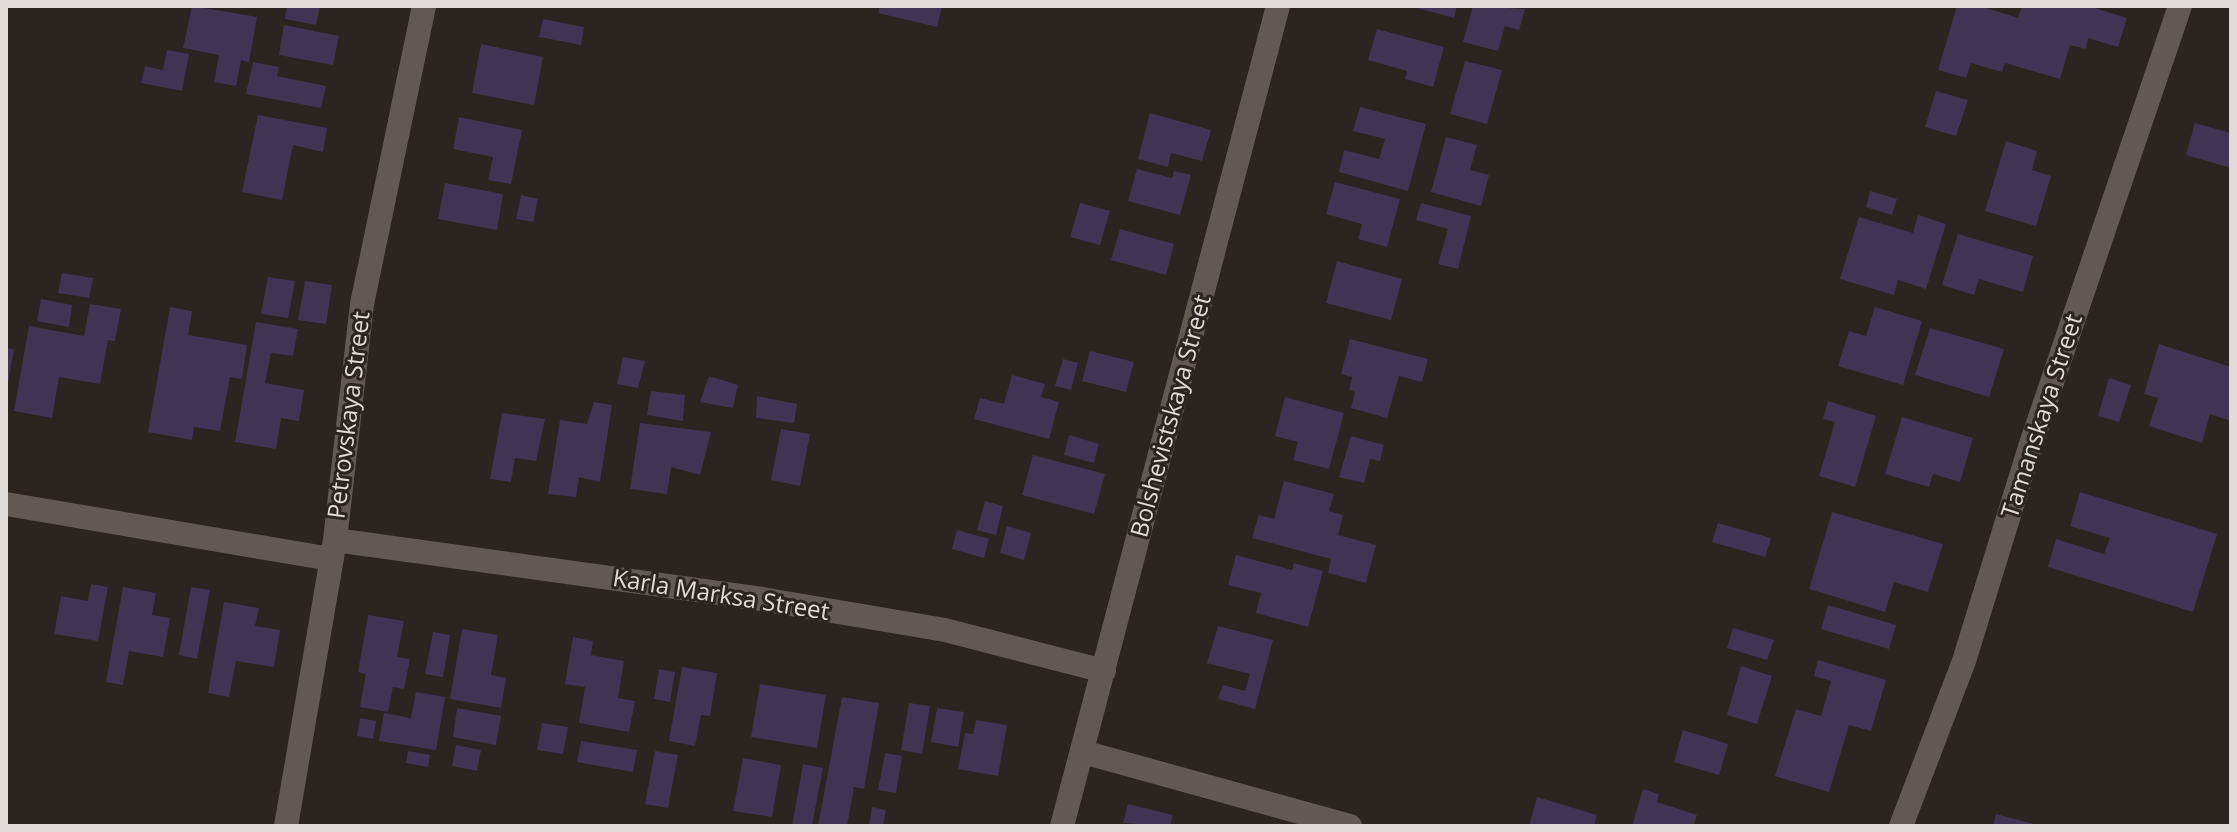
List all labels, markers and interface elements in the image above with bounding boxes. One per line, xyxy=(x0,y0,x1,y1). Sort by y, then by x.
street label: Bolshevistskaya Street xyxy=(1121,291,1218,540)
street label: Petrovskaya Street xyxy=(318,309,377,520)
street label: Tamanskaya Street xyxy=(1992,309,2089,522)
street label: Karla Marksa Street xyxy=(611,560,832,627)

